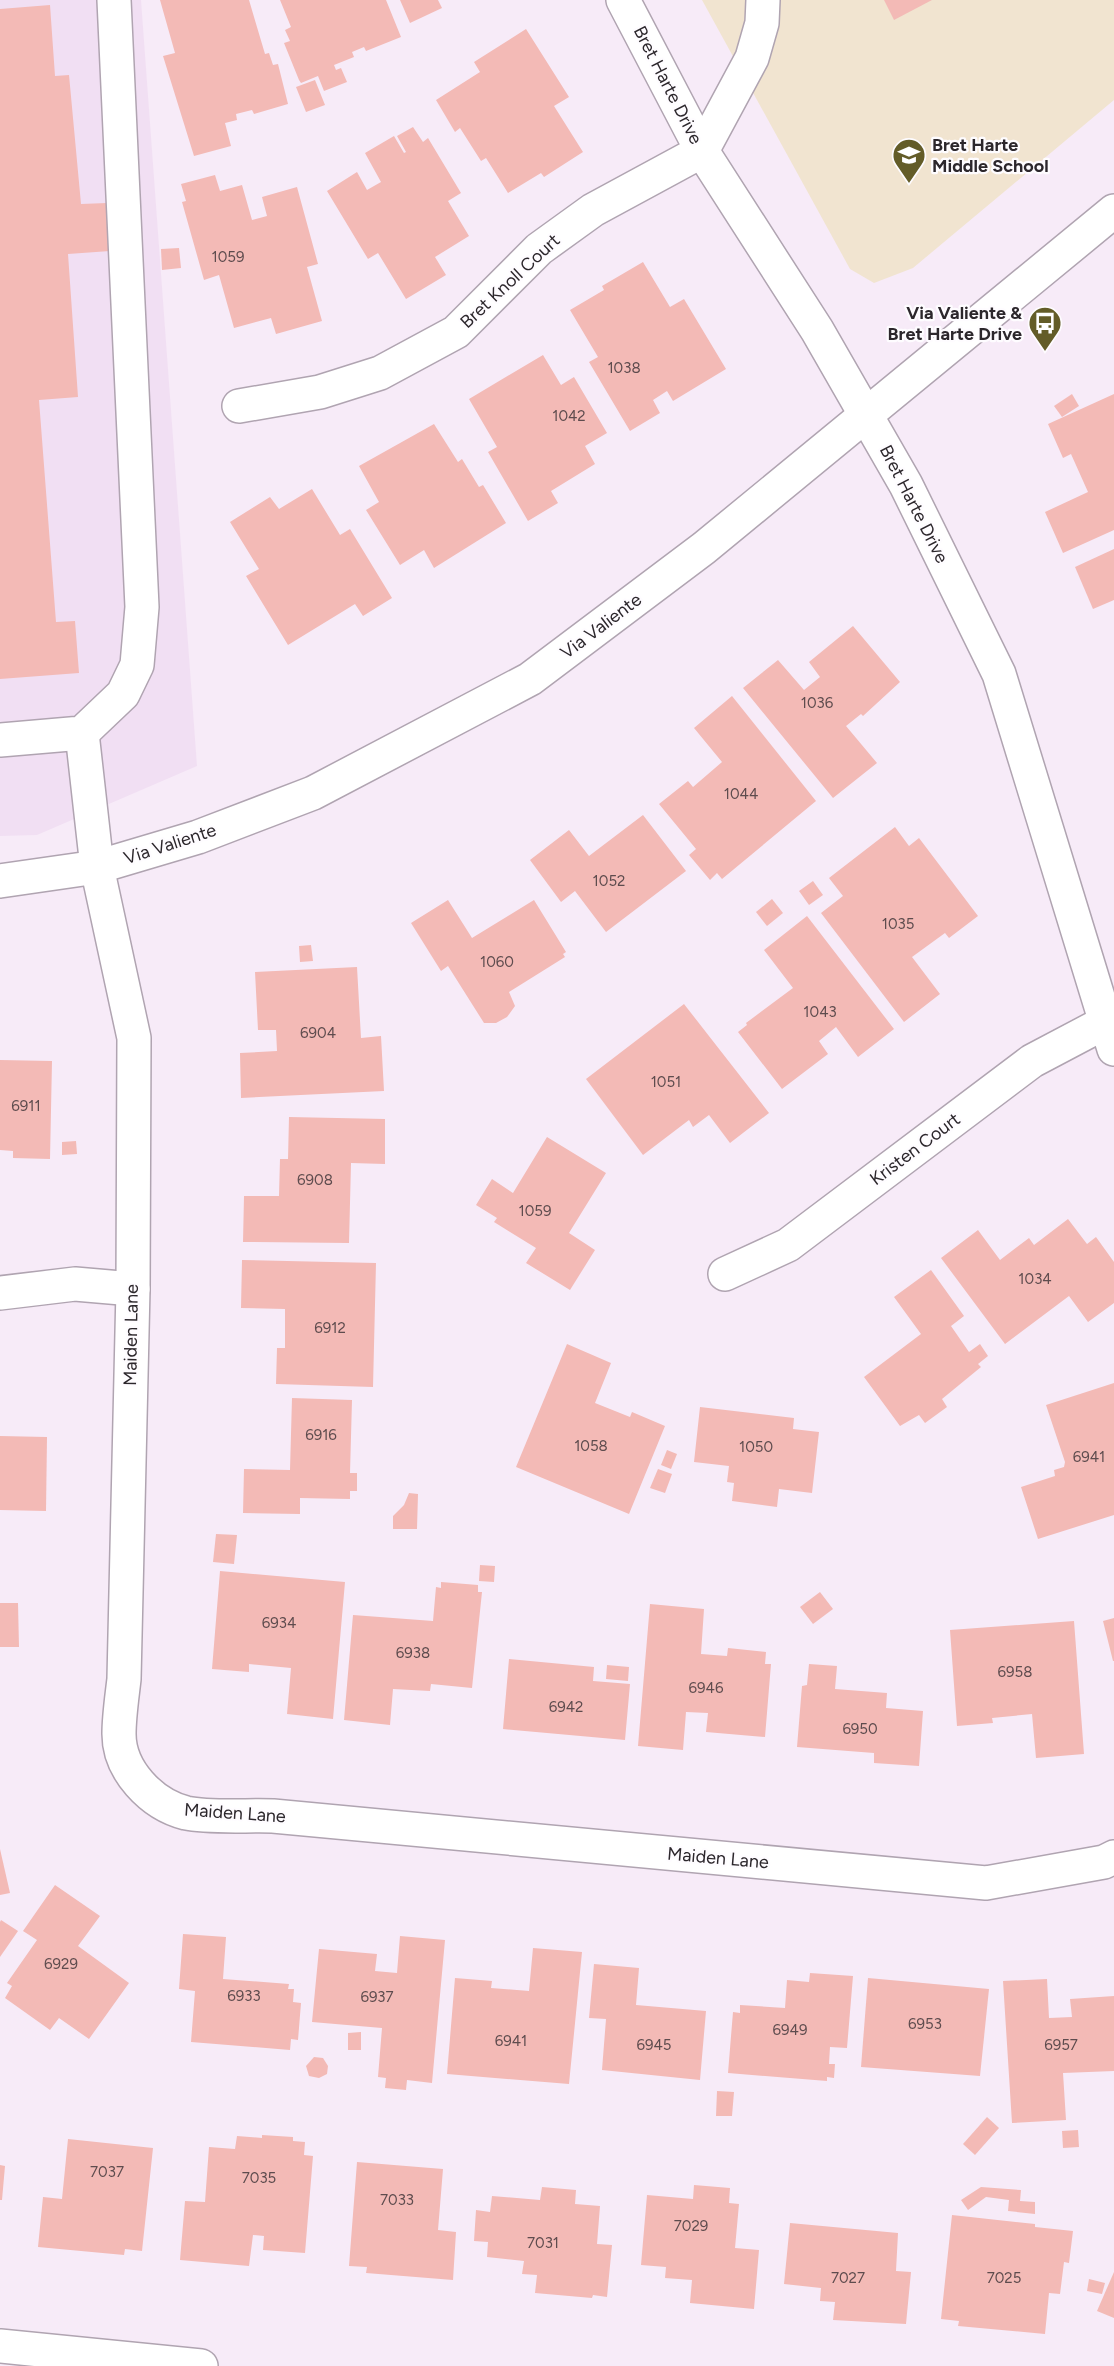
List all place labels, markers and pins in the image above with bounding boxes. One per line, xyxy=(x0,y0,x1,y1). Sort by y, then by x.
place label: Bret Harte Middle School xyxy=(932,134,1049,177)
school or university icon: Bret Harte Middle School xyxy=(891,137,927,184)
place label: Via Valiente & Bret Harte Drive xyxy=(888,302,1022,345)
bus stop icon: Via Valiente & Bret Harte Drive xyxy=(1027,305,1063,352)

